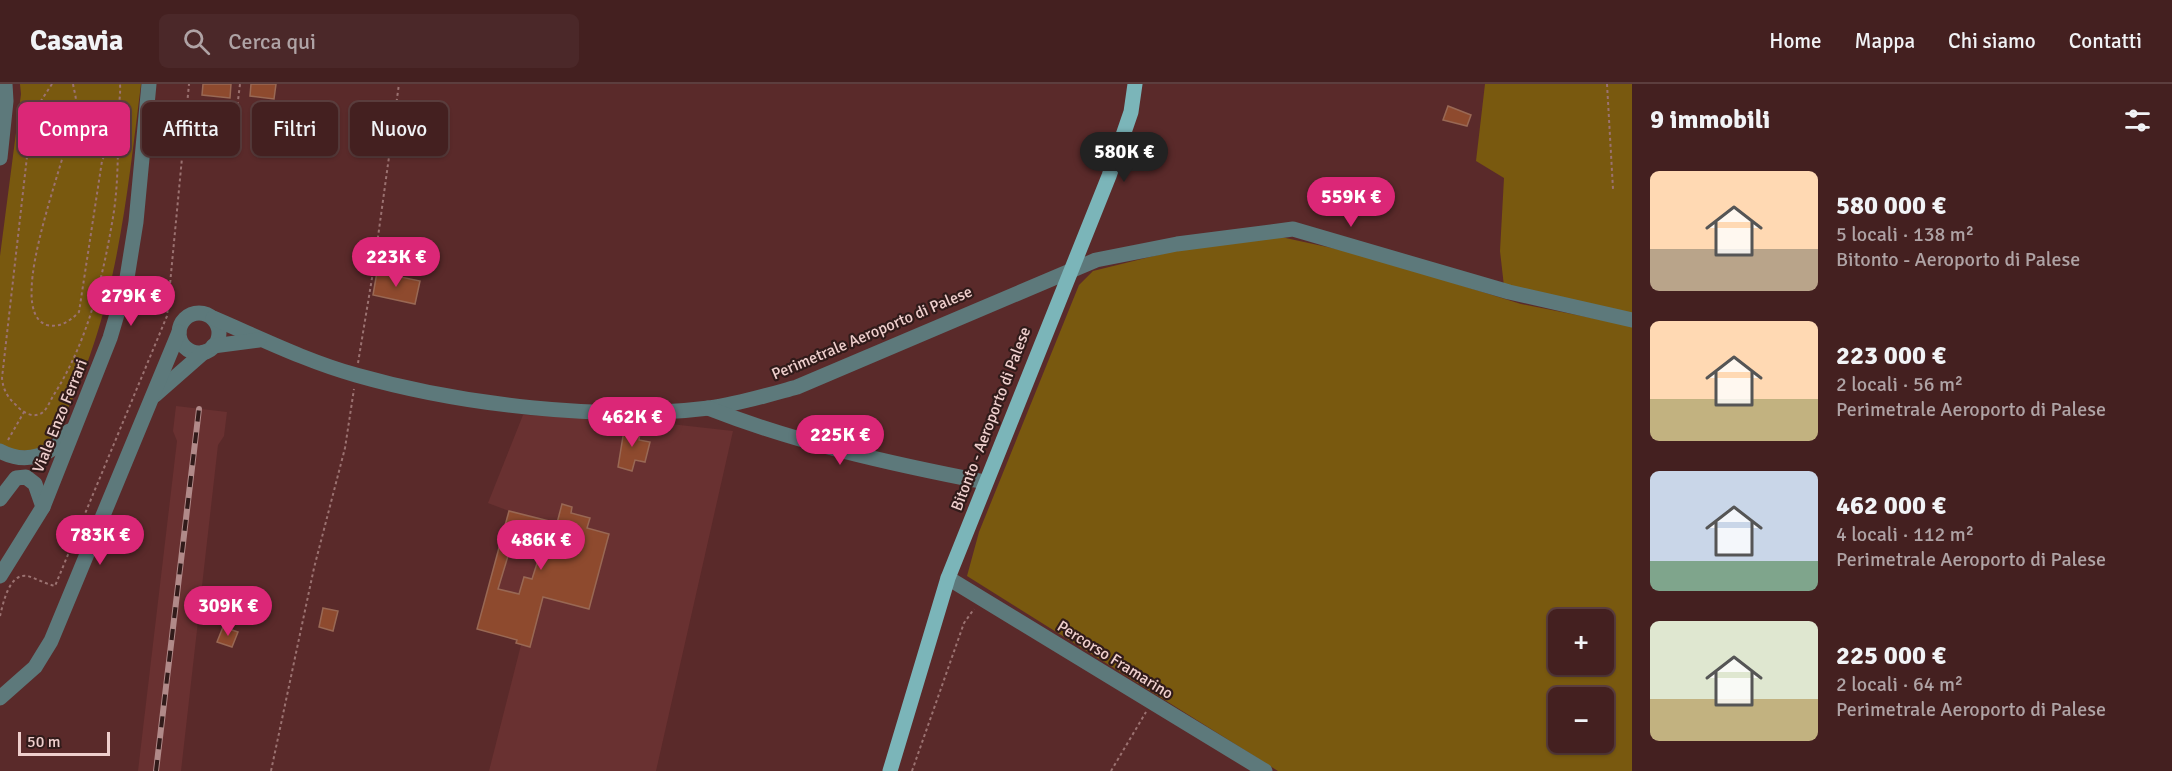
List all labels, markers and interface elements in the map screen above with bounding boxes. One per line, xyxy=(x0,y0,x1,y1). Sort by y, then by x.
search box xyxy=(159,14,579,68)
text: Casavia xyxy=(30,24,123,58)
icon: search xyxy=(180,25,213,58)
text: Cerca qui xyxy=(228,28,316,55)
text: Home xyxy=(1769,28,1822,54)
text: Mappa xyxy=(1855,28,1915,54)
text: Chi siamo xyxy=(1948,28,2036,54)
text: Contatti xyxy=(2069,28,2142,54)
chip: Compra xyxy=(18,102,130,156)
chip: Affitta xyxy=(142,102,240,156)
chip: Filtri xyxy=(252,102,338,156)
chip: Nuovo xyxy=(350,102,448,156)
text: 9 immobili xyxy=(1650,104,1770,136)
icon: filters xyxy=(2121,104,2154,137)
pin: 580K € xyxy=(1075,132,1173,183)
text: 580K € xyxy=(1094,139,1154,164)
pin: 559K € xyxy=(1302,177,1400,228)
text: 559K € xyxy=(1321,184,1381,209)
text: 580 000 € xyxy=(1836,190,1946,222)
icon: home xyxy=(1698,195,1770,267)
text: 5 locali · 138 m² xyxy=(1836,222,1974,247)
pin: 223K € xyxy=(347,237,445,288)
text: 223K € xyxy=(366,244,426,269)
text: Bitonto - Aeroporto di Palese xyxy=(1836,247,2080,272)
pin: 279K € xyxy=(82,276,180,327)
street label: Perimetrale Aeroporto di Palese xyxy=(769,282,975,384)
text: 279K € xyxy=(101,283,161,308)
street label: Bitonto - Aeroporto di Palese xyxy=(947,324,1035,514)
text: 223 000 € xyxy=(1836,340,1946,372)
icon: home xyxy=(1698,345,1770,417)
street label: Viale Enzo Ferrari xyxy=(28,356,92,476)
text: 2 locali · 56 m² xyxy=(1836,372,1963,397)
pin: 462K € xyxy=(583,397,681,448)
text: Perimetrale Aeroporto di Palese xyxy=(1836,397,2106,422)
text: 462K € xyxy=(602,404,662,429)
pin: 225K € xyxy=(791,415,889,466)
text: 225K € xyxy=(810,422,870,447)
text: 462 000 € xyxy=(1836,490,1946,522)
icon: home xyxy=(1698,495,1770,567)
pin: 783K € xyxy=(51,515,149,566)
pin: 486K € xyxy=(492,520,590,571)
text: 783K € xyxy=(70,522,130,547)
text: 4 locali · 112 m² xyxy=(1836,522,1974,547)
text: 486K € xyxy=(511,527,571,552)
text: Perimetrale Aeroporto di Palese xyxy=(1836,547,2106,572)
pin: 309K € xyxy=(179,586,277,637)
text: 309K € xyxy=(198,593,258,618)
map controls xyxy=(1548,609,1614,753)
button: + xyxy=(1548,609,1614,675)
street label: Percorso Framarino xyxy=(1053,616,1177,704)
text: 225 000 € xyxy=(1836,640,1946,672)
icon: home xyxy=(1698,645,1770,717)
text: 2 locali · 64 m² xyxy=(1836,672,1963,697)
button: − xyxy=(1548,687,1614,753)
text: Perimetrale Aeroporto di Palese xyxy=(1836,697,2106,722)
scale bar xyxy=(18,729,110,756)
text: 50 m xyxy=(27,732,61,752)

